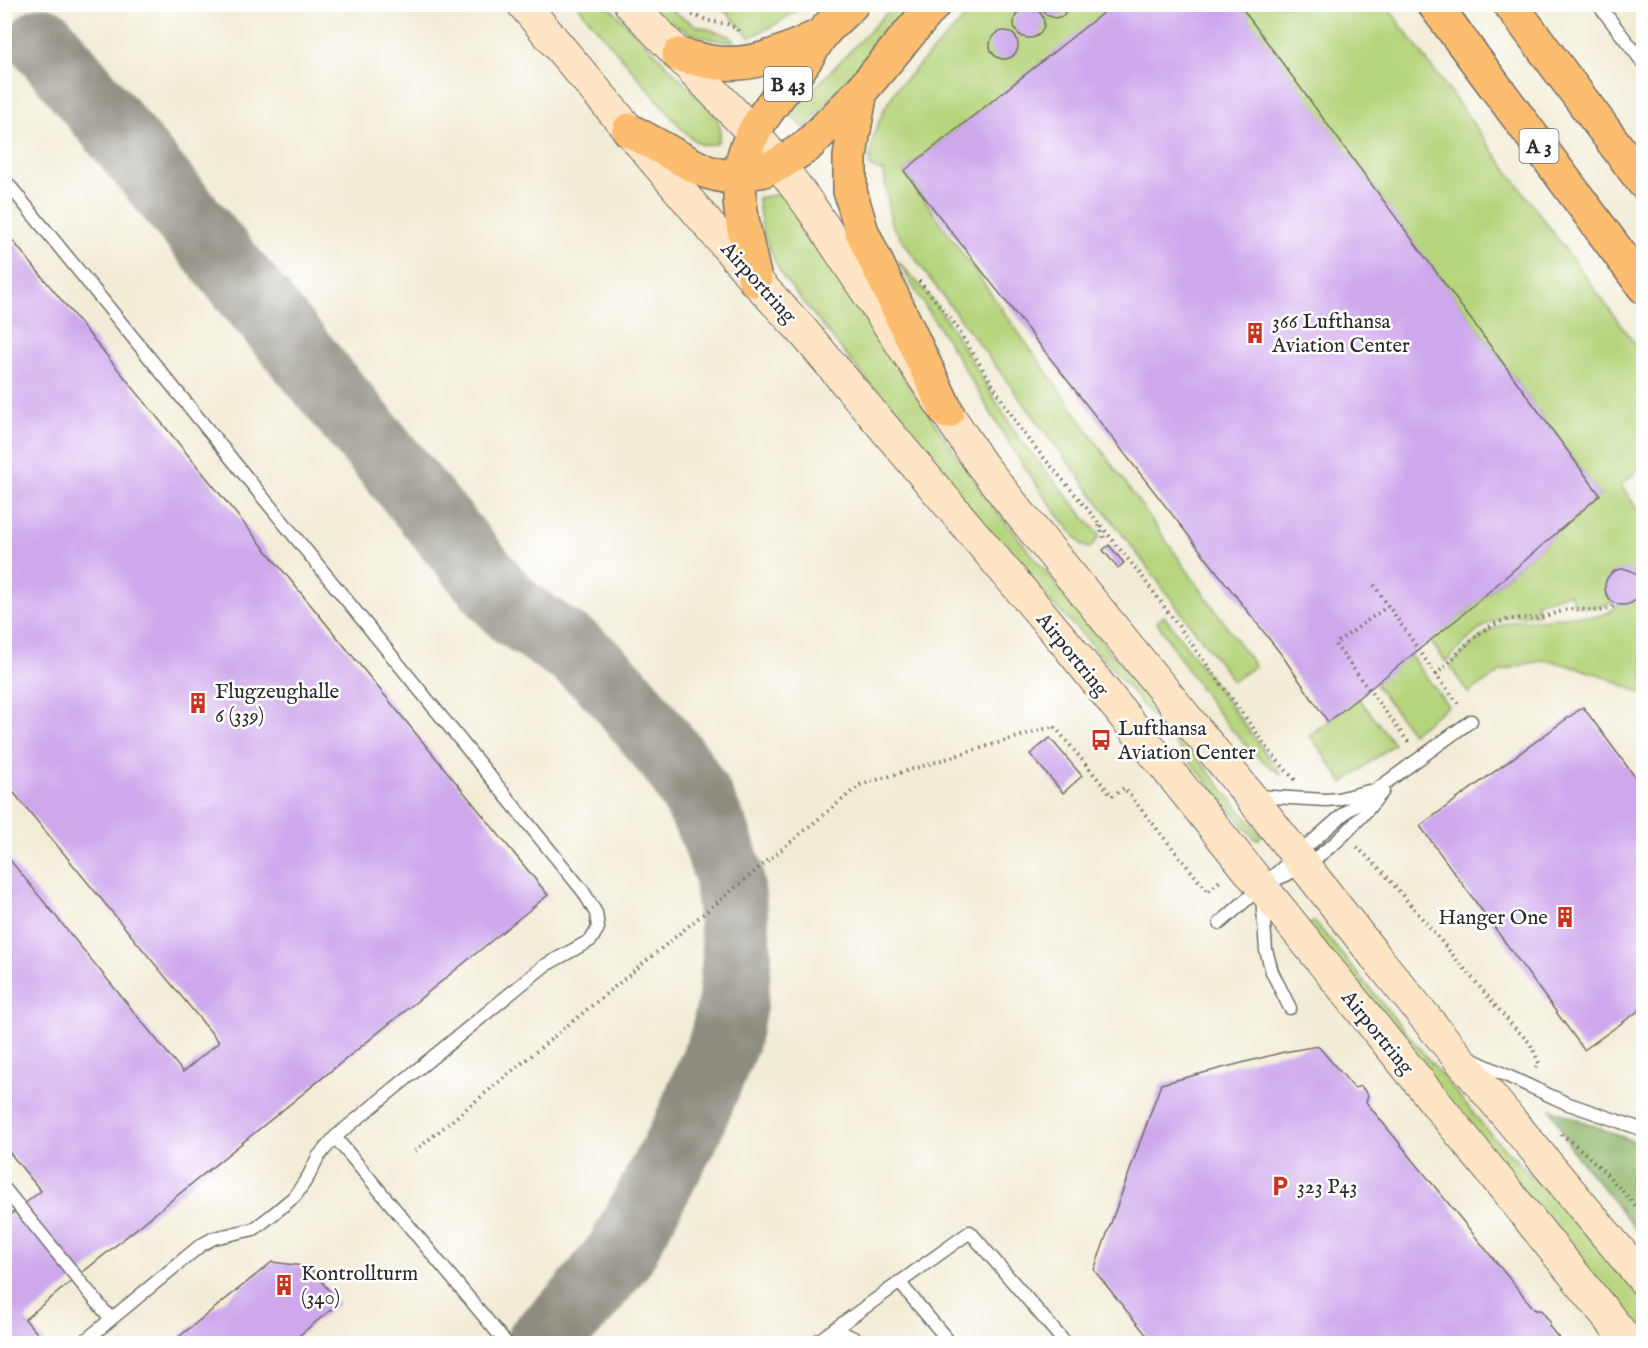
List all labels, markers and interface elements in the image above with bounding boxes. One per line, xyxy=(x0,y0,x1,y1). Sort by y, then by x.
road number: B 43 xyxy=(764,67,812,101)
road number: A 3 xyxy=(1520,129,1558,163)
street label: Airportring xyxy=(713,236,802,330)
place label: 366 Lufthansa Aviation Center xyxy=(1271,309,1410,360)
building icon: 366 Lufthansa Aviation Center xyxy=(1243,321,1267,345)
street label: Airportring xyxy=(1029,606,1114,703)
place label: Flugzeughalle 6 (339) xyxy=(215,679,340,730)
building icon: Flugzeughalle 6 (339) xyxy=(186,691,210,715)
place label: Lufthansa Aviation Center xyxy=(1117,716,1256,767)
bus stop icon: Lufthansa Aviation Center xyxy=(1089,728,1113,752)
place label: Hanger One xyxy=(1438,905,1548,932)
building icon: Hanger One xyxy=(1553,905,1577,929)
street label: Airportring xyxy=(1334,984,1419,1081)
parking icon: 323 P43 xyxy=(1268,1174,1292,1198)
place label: 323 P43 xyxy=(1297,1174,1357,1201)
place label: Kontrollturm (340) xyxy=(301,1261,418,1312)
building icon: Kontrollturm (340) xyxy=(272,1273,296,1297)

